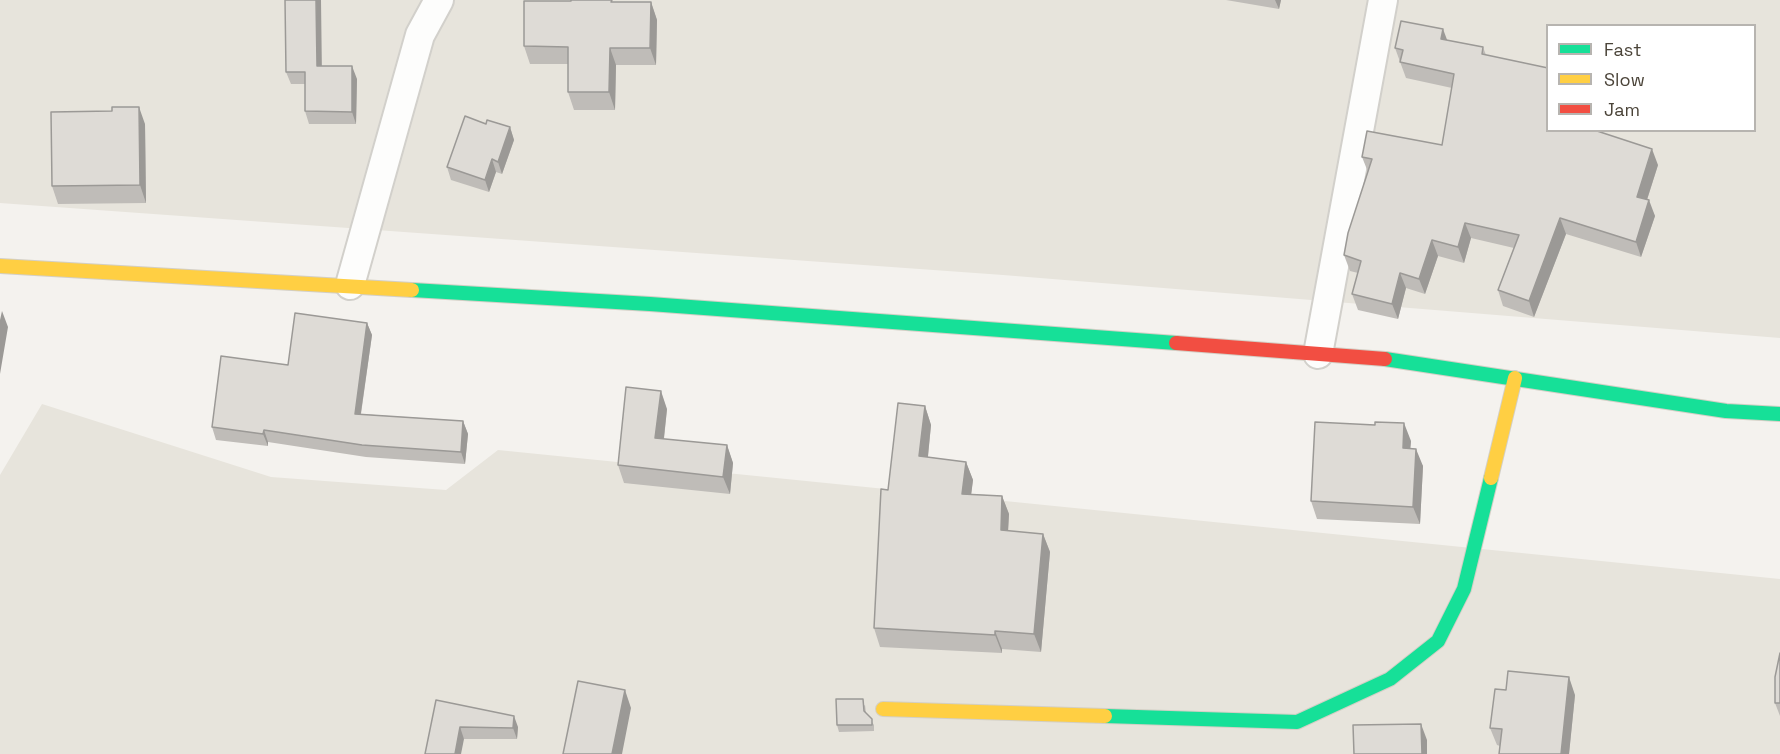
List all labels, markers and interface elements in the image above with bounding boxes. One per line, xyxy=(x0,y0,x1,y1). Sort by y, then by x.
legend xyxy=(1546,24,1756,132)
text: Fast xyxy=(1604,38,1641,61)
text: Slow xyxy=(1604,68,1645,91)
text: Jam xyxy=(1604,98,1640,121)

